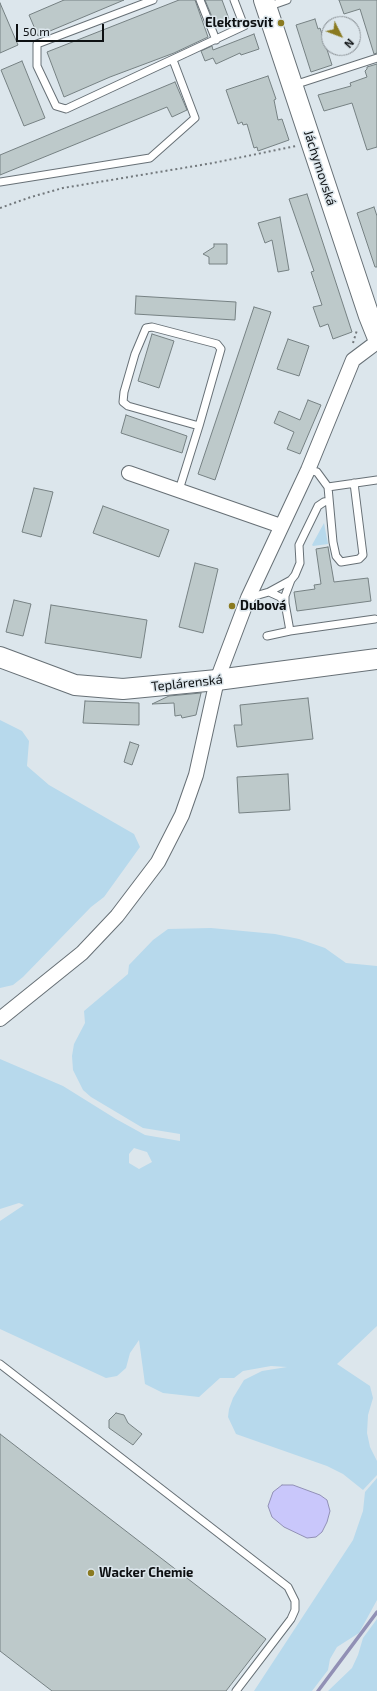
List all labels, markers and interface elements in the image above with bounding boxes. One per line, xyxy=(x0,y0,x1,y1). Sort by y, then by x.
place label: Elektrosvit xyxy=(205,15,273,31)
scale bar xyxy=(18,16,106,42)
north arrow xyxy=(321,16,361,56)
marker: Elektrosvit xyxy=(276,18,286,28)
text: 50 m xyxy=(23,24,50,38)
text: N xyxy=(342,36,357,51)
street label: Jáchymovská xyxy=(300,128,340,208)
place label: Dubová xyxy=(240,598,287,614)
marker: Dubová xyxy=(227,601,237,611)
street label: Teplárenská xyxy=(151,672,223,694)
place label: Wacker Chemie xyxy=(99,1565,193,1581)
marker: Wacker Chemie xyxy=(86,1568,96,1578)

